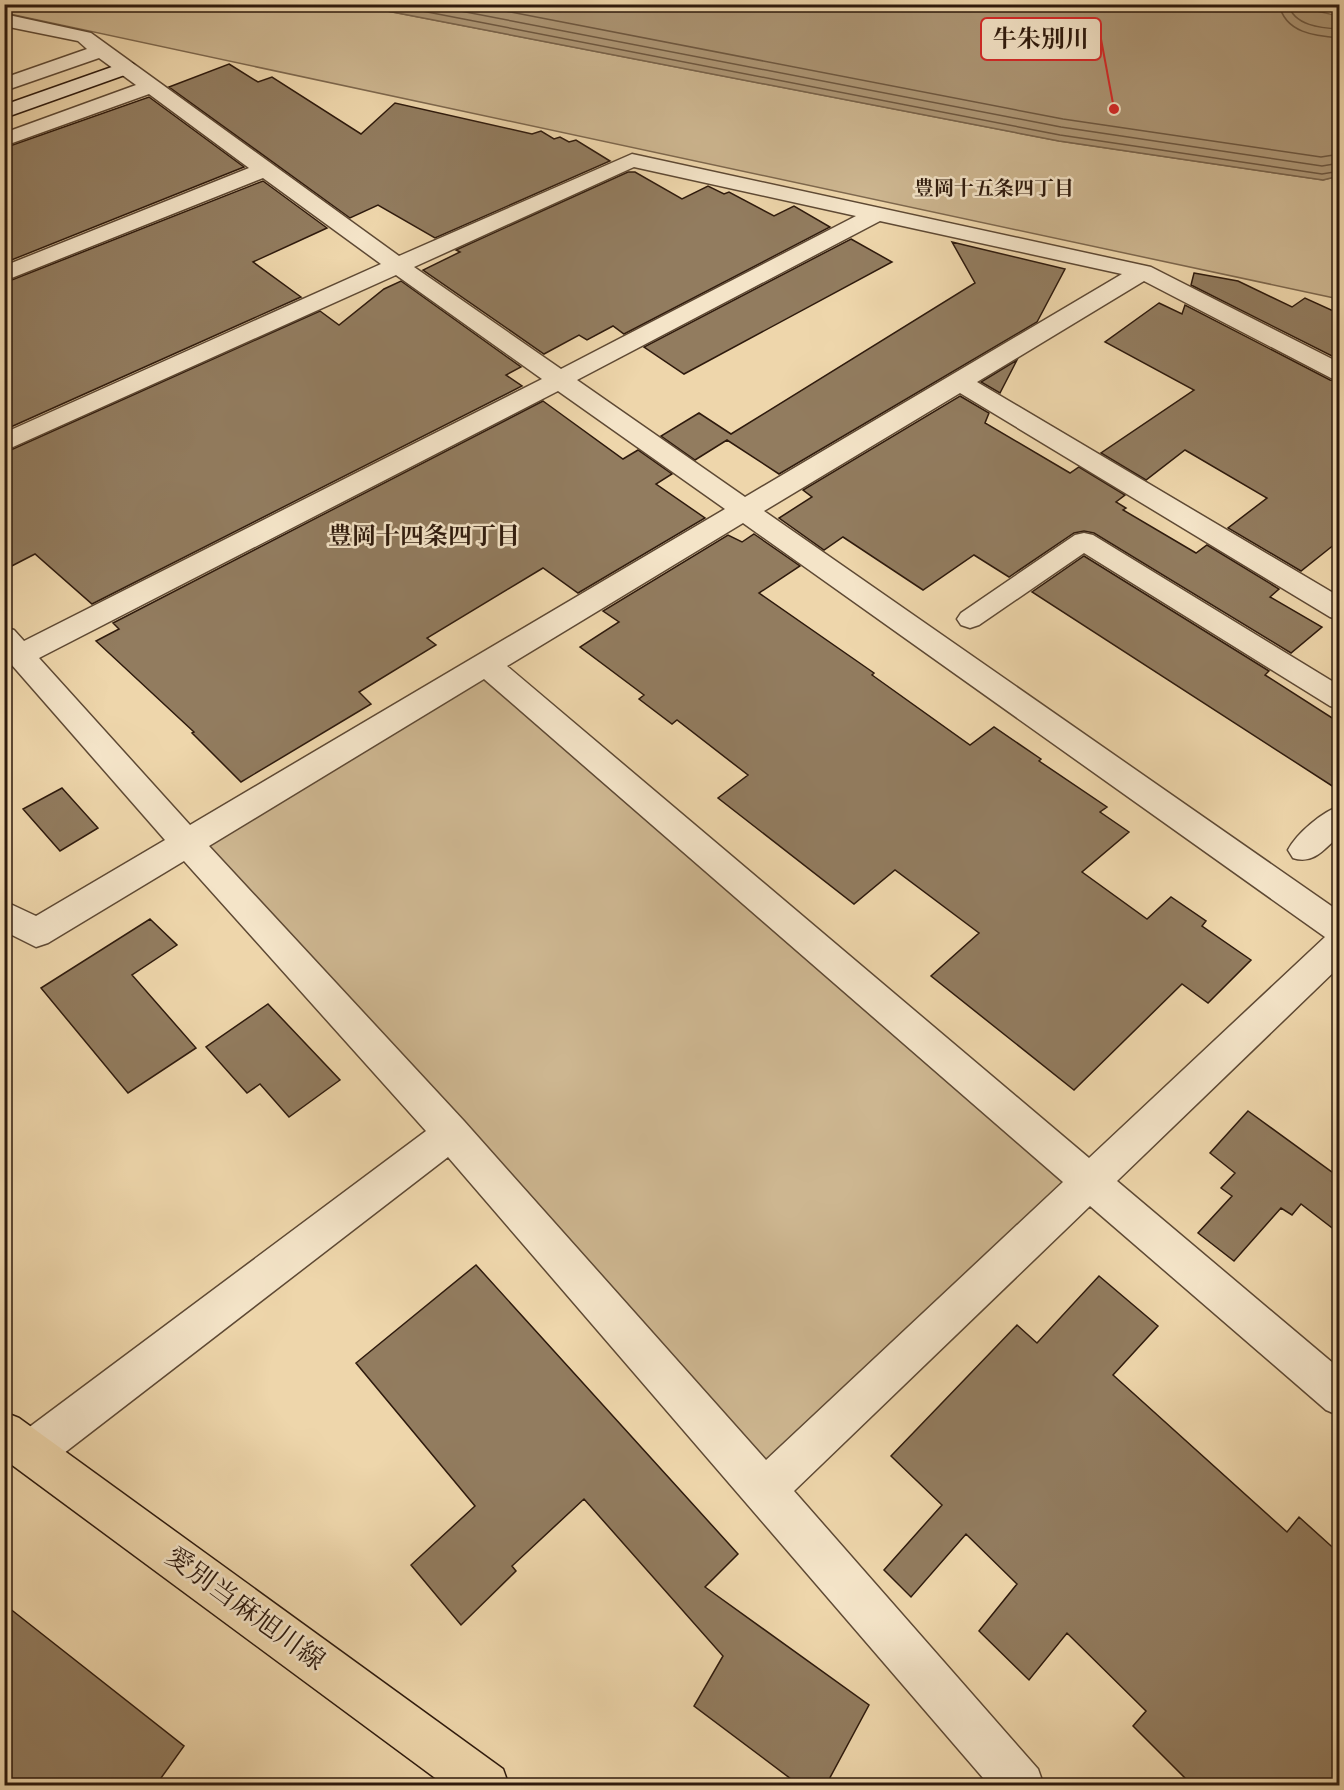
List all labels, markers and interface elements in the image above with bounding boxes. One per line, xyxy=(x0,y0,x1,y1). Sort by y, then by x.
callout: 牛朱別川 xyxy=(981,18,1101,60)
text: 牛朱別川 xyxy=(993,25,1089,55)
district label: 豊岡十五条四丁目 xyxy=(914,177,1074,202)
district label: 豊岡十四条四丁目 xyxy=(328,522,520,552)
street label: 愛別当麻旭川線 xyxy=(159,1540,331,1678)

